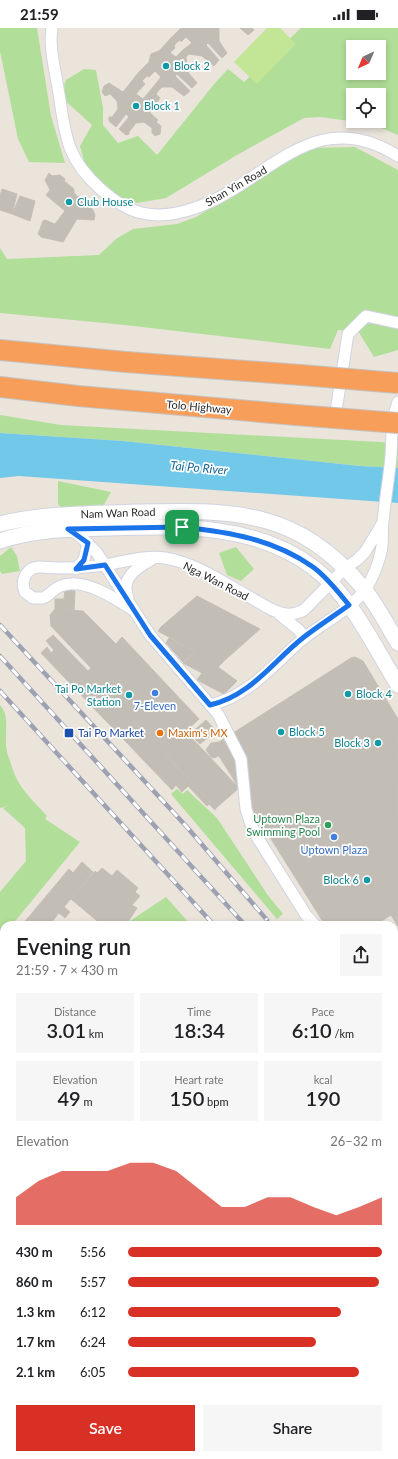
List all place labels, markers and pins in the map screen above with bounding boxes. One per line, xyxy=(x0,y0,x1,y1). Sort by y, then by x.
place label: Block 2 xyxy=(174,59,210,72)
marker: Block 2 xyxy=(161,61,171,71)
place label: Block 1 xyxy=(144,99,180,112)
marker: Block 1 xyxy=(131,101,141,111)
place label: Club House xyxy=(77,195,133,208)
marker: Club House xyxy=(64,197,74,207)
pin xyxy=(165,510,199,544)
place label: Tai Po Market Station xyxy=(55,682,121,708)
place label: Block 4 xyxy=(356,687,392,700)
marker: 7-Eleven xyxy=(150,688,160,698)
marker: Block 4 xyxy=(343,689,353,699)
marker: Tai Po Market Station xyxy=(124,690,134,700)
place label: 7-Eleven xyxy=(134,699,176,712)
place label: Block 5 xyxy=(289,725,325,738)
place label: Tai Po Market xyxy=(78,726,144,739)
place label: Maxim's MX xyxy=(168,726,229,739)
marker: Tai Po Market xyxy=(63,727,75,739)
marker: Block 5 xyxy=(276,727,286,737)
marker: Maxim's MX xyxy=(155,728,165,738)
place label: Block 3 xyxy=(334,736,370,749)
marker: Block 3 xyxy=(373,738,383,748)
place label: Uptown Plaza Swimming Pool xyxy=(246,812,320,838)
marker: Uptown Plaza Swimming Pool xyxy=(323,820,333,830)
marker: Uptown Plaza xyxy=(329,832,339,842)
place label: Uptown Plaza xyxy=(301,843,367,856)
place label: Block 6 xyxy=(323,873,359,886)
marker: Block 6 xyxy=(362,875,372,885)

